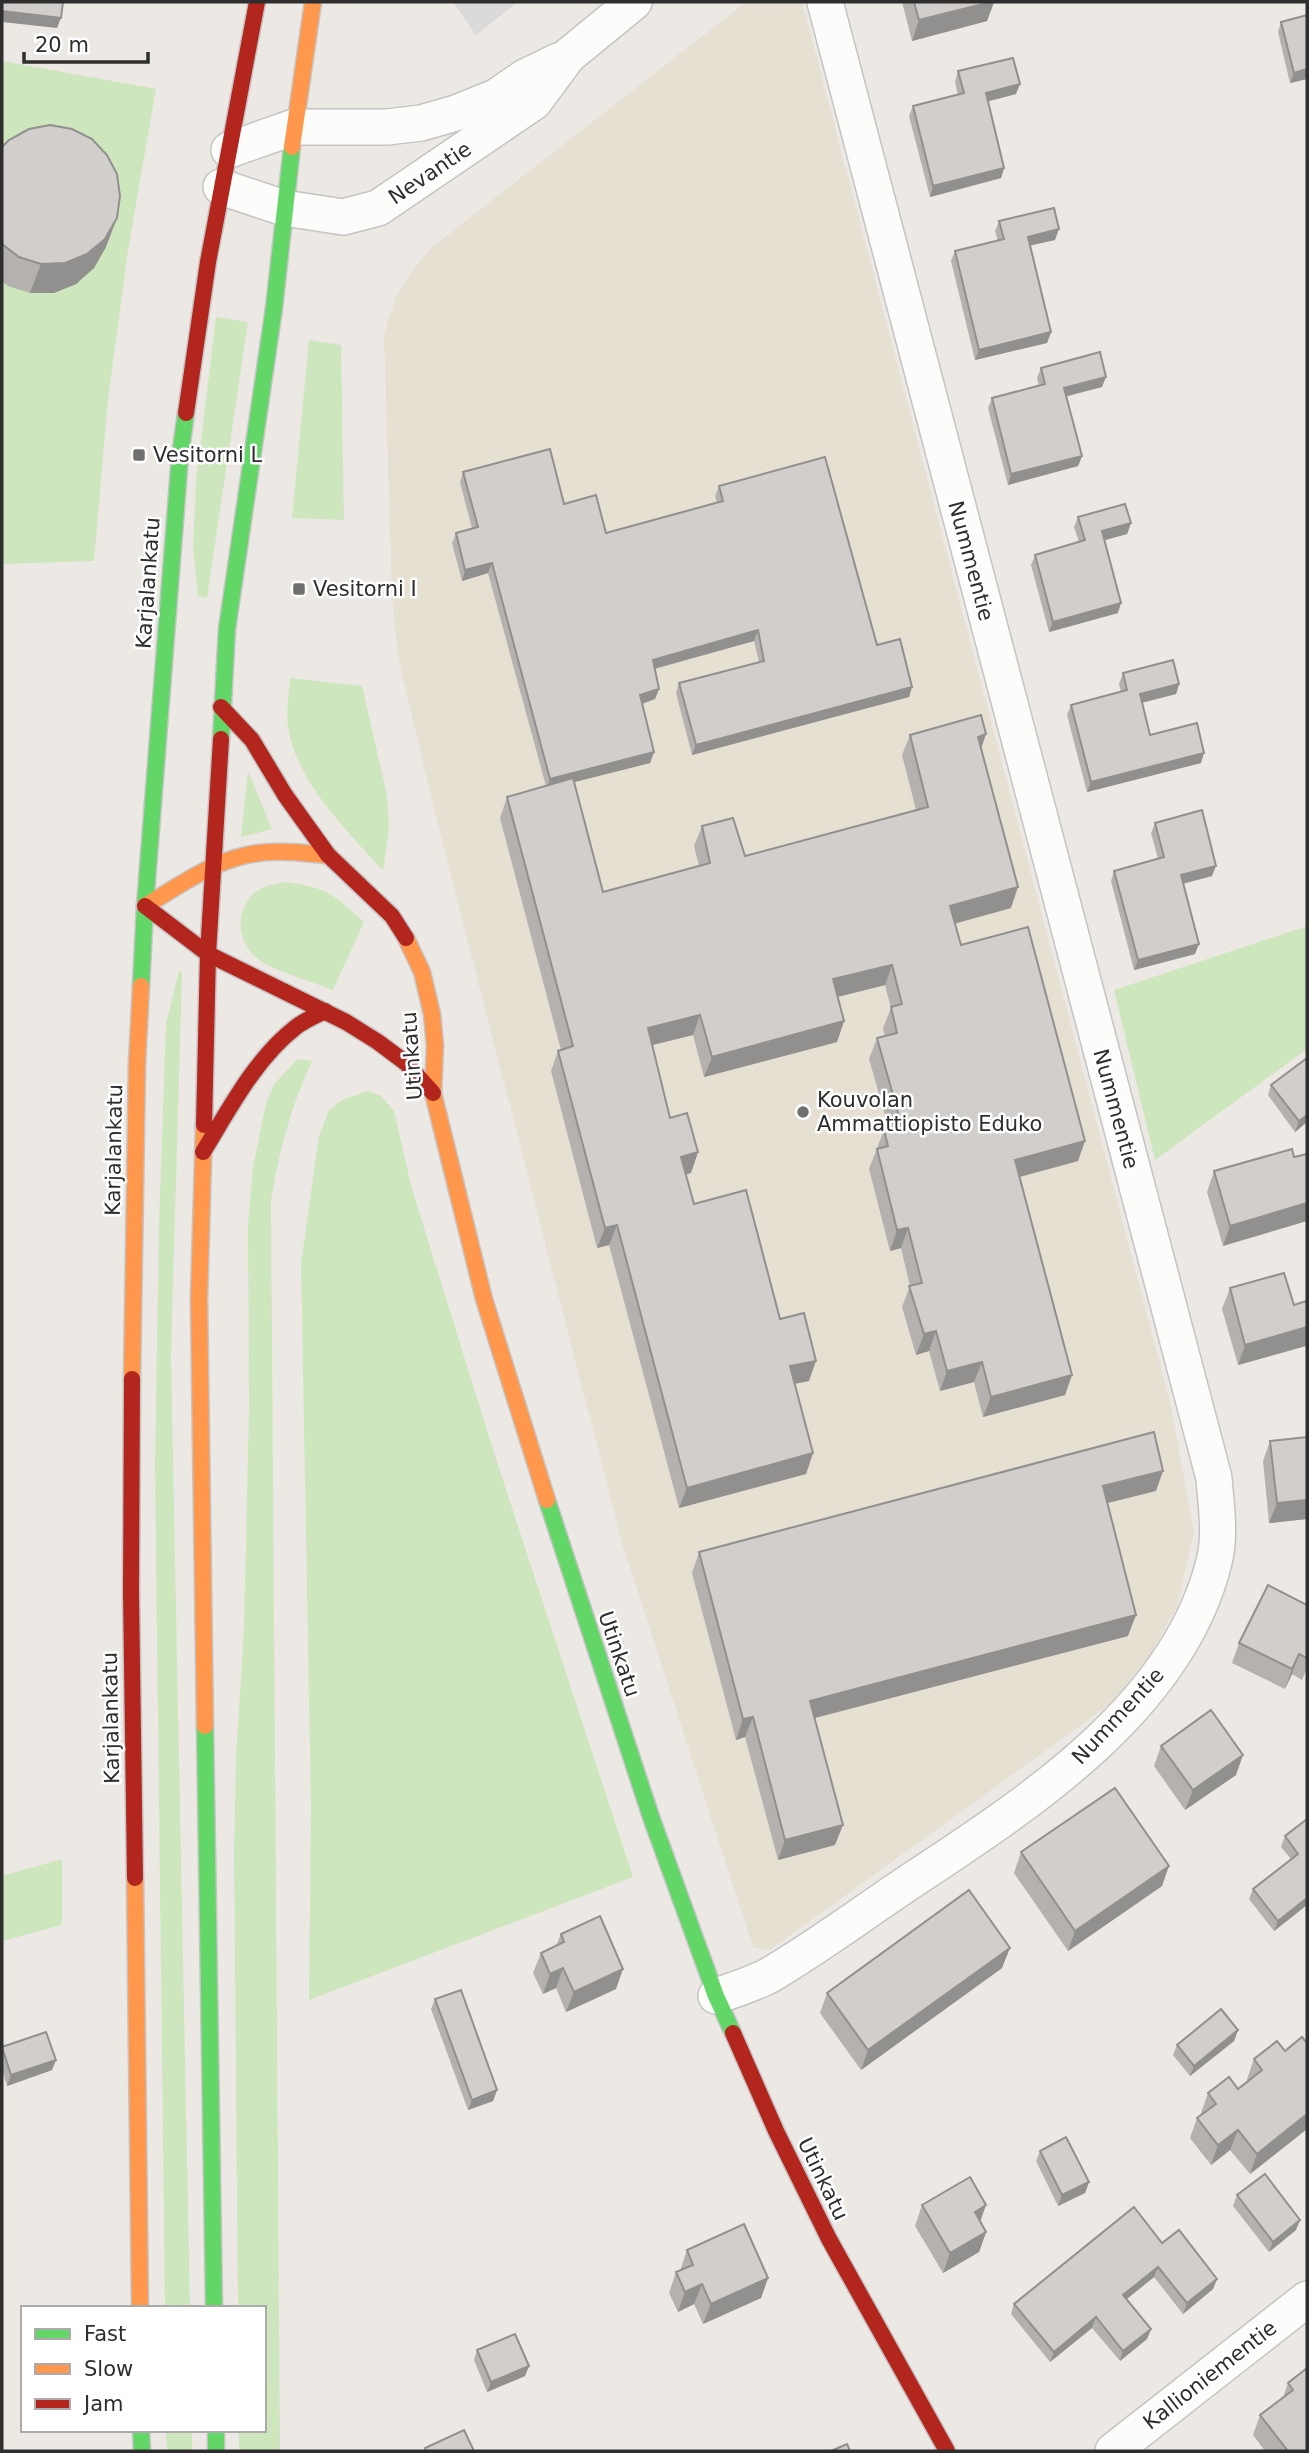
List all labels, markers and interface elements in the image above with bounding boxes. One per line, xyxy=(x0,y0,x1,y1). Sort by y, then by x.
scale bar xyxy=(24,21,149,65)
text: 20 m xyxy=(35,33,89,57)
street label: Nevantie xyxy=(384,137,476,209)
place label: Vesitorni L xyxy=(153,443,263,467)
marker: Vesitorni L xyxy=(131,447,147,463)
street label: Nummentie xyxy=(943,498,999,624)
street label: Karjalankatu xyxy=(131,516,165,650)
place label: Vesitorni I xyxy=(313,577,417,601)
marker: Vesitorni I xyxy=(291,581,307,597)
street label: Utinkatu xyxy=(397,1011,427,1101)
street label: Nummentie xyxy=(1088,1046,1144,1172)
street label: Karjalankatu xyxy=(101,1084,127,1216)
place label: Kouvolan Ammattiopisto Eduko xyxy=(817,1088,1042,1136)
marker: Kouvolan Ammattiopisto Eduko xyxy=(795,1104,811,1120)
street label: Utinkatu xyxy=(593,1608,645,1700)
street label: Karjalankatu xyxy=(98,1652,124,1784)
street label: Nummentie xyxy=(1067,1663,1169,1769)
street label: Utinkatu xyxy=(793,2134,853,2224)
legend xyxy=(21,2306,266,2432)
street label: Kallioniementie xyxy=(1139,2316,1281,2434)
text: Fast xyxy=(84,2322,126,2346)
text: Slow xyxy=(84,2357,133,2381)
text: Jam xyxy=(82,2392,124,2416)

